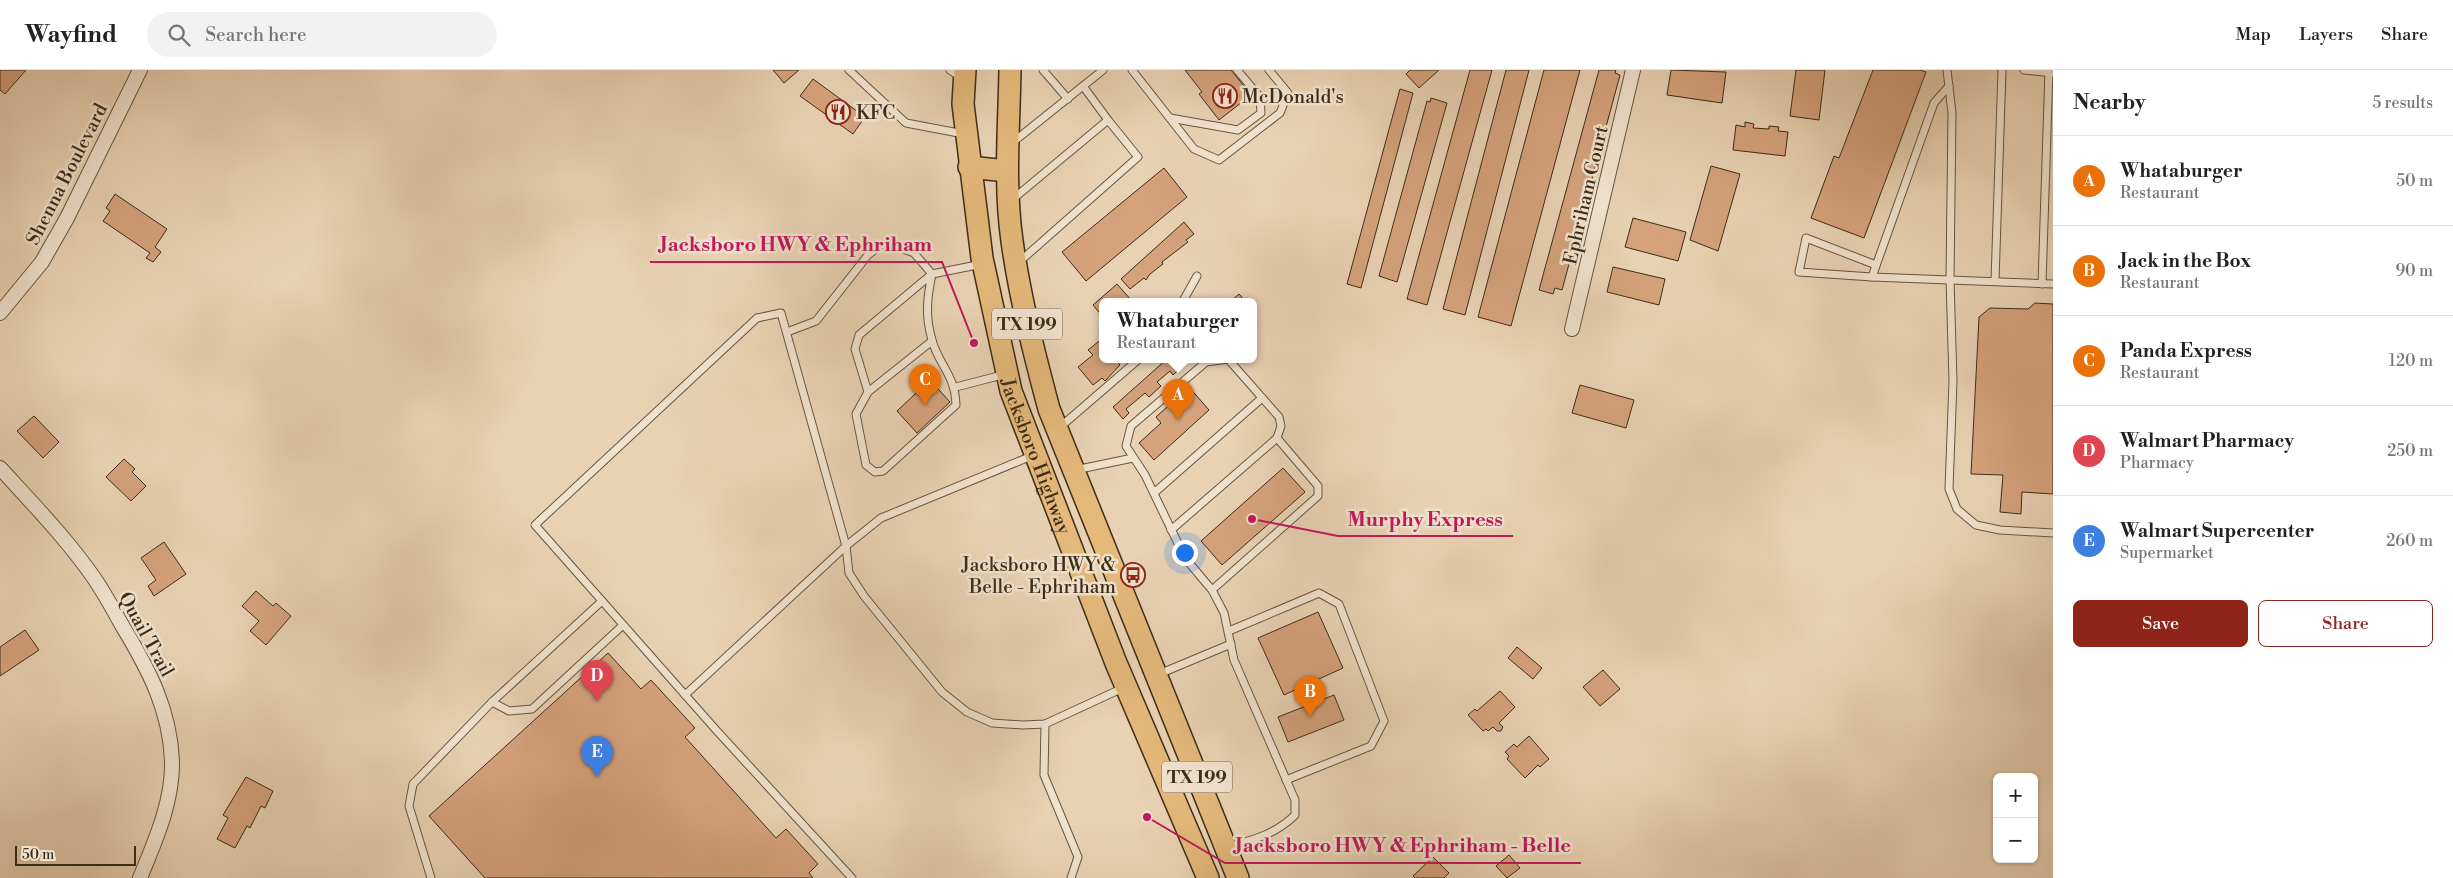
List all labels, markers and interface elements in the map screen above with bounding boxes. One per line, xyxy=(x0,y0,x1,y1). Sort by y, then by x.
search box xyxy=(147,12,497,57)
text: Wayfind xyxy=(25,20,117,50)
icon: search xyxy=(165,21,193,49)
text: Search here xyxy=(205,23,307,47)
text: Map xyxy=(2236,23,2271,46)
text: Layers xyxy=(2299,23,2353,46)
text: Share xyxy=(2381,23,2428,46)
restaurant icon: McDonald's xyxy=(1212,83,1238,109)
place label: McDonald's xyxy=(1242,85,1344,109)
text: Nearby xyxy=(2073,90,2146,116)
text: 5 results xyxy=(2372,93,2433,113)
street label: Shenna Boulevard xyxy=(21,99,113,249)
restaurant icon: KFC xyxy=(825,99,851,125)
place label: KFC xyxy=(856,101,895,125)
street label: Ephriham Court xyxy=(1558,123,1614,267)
text: Whataburger xyxy=(2120,159,2243,183)
text: A xyxy=(2083,171,2095,191)
text: 50 m xyxy=(2396,171,2433,191)
text: Restaurant xyxy=(2120,183,2199,203)
callout: Jacksboro HWY & Ephriham xyxy=(650,227,942,262)
text: Jacksboro HWY & Ephriham xyxy=(657,233,932,258)
text: Jack in the Box xyxy=(2120,249,2251,273)
text: B xyxy=(2083,261,2095,281)
text: 90 m xyxy=(2395,261,2433,281)
text: Restaurant xyxy=(2120,273,2199,293)
popup xyxy=(1099,298,1257,363)
road number: TX 199 xyxy=(992,308,1062,340)
text: Whataburger xyxy=(1117,309,1239,333)
text: Restaurant xyxy=(1117,333,1196,353)
text: Panda Express xyxy=(2120,339,2252,363)
text: C xyxy=(2083,351,2095,371)
text: 120 m xyxy=(2389,351,2433,371)
text: Restaurant xyxy=(2120,363,2199,383)
pin: C xyxy=(909,364,941,405)
street label: Jacksboro Highway xyxy=(995,375,1076,538)
pin: A xyxy=(1162,379,1194,420)
text: Walmart Pharmacy xyxy=(2120,429,2294,453)
text: D xyxy=(2083,441,2095,461)
text: 250 m xyxy=(2387,441,2433,461)
text: Pharmacy xyxy=(2120,453,2194,473)
callout: Murphy Express xyxy=(1338,501,1513,536)
text: Murphy Express xyxy=(1347,508,1503,533)
text: Walmart Supercenter xyxy=(2120,519,2314,543)
text: E xyxy=(2083,531,2095,551)
text: 260 m xyxy=(2386,531,2433,551)
your location xyxy=(1172,540,1198,566)
text: Supermarket xyxy=(2120,543,2214,563)
place label: Jacksboro HWY & Belle - Ephriham xyxy=(961,553,1117,599)
bus stop icon: Jacksboro HWY & Belle - Ephriham xyxy=(1120,562,1146,588)
street label: Quail Trail xyxy=(113,588,179,681)
button: Save xyxy=(2073,600,2248,647)
button: Share xyxy=(2258,600,2433,647)
pin: D xyxy=(581,660,613,701)
pin: B xyxy=(1294,676,1326,717)
pin: E xyxy=(581,736,613,777)
road number: TX 199 xyxy=(1162,762,1232,792)
map controls xyxy=(1993,773,2038,863)
button: + xyxy=(1993,773,2038,818)
button: − xyxy=(1993,818,2038,863)
callout: Jacksboro HWY & Ephriham - Belle xyxy=(1225,828,1581,863)
text: Jacksboro HWY & Ephriham - Belle xyxy=(1232,834,1571,859)
scale bar xyxy=(15,843,136,866)
text: 50 m xyxy=(22,846,54,864)

